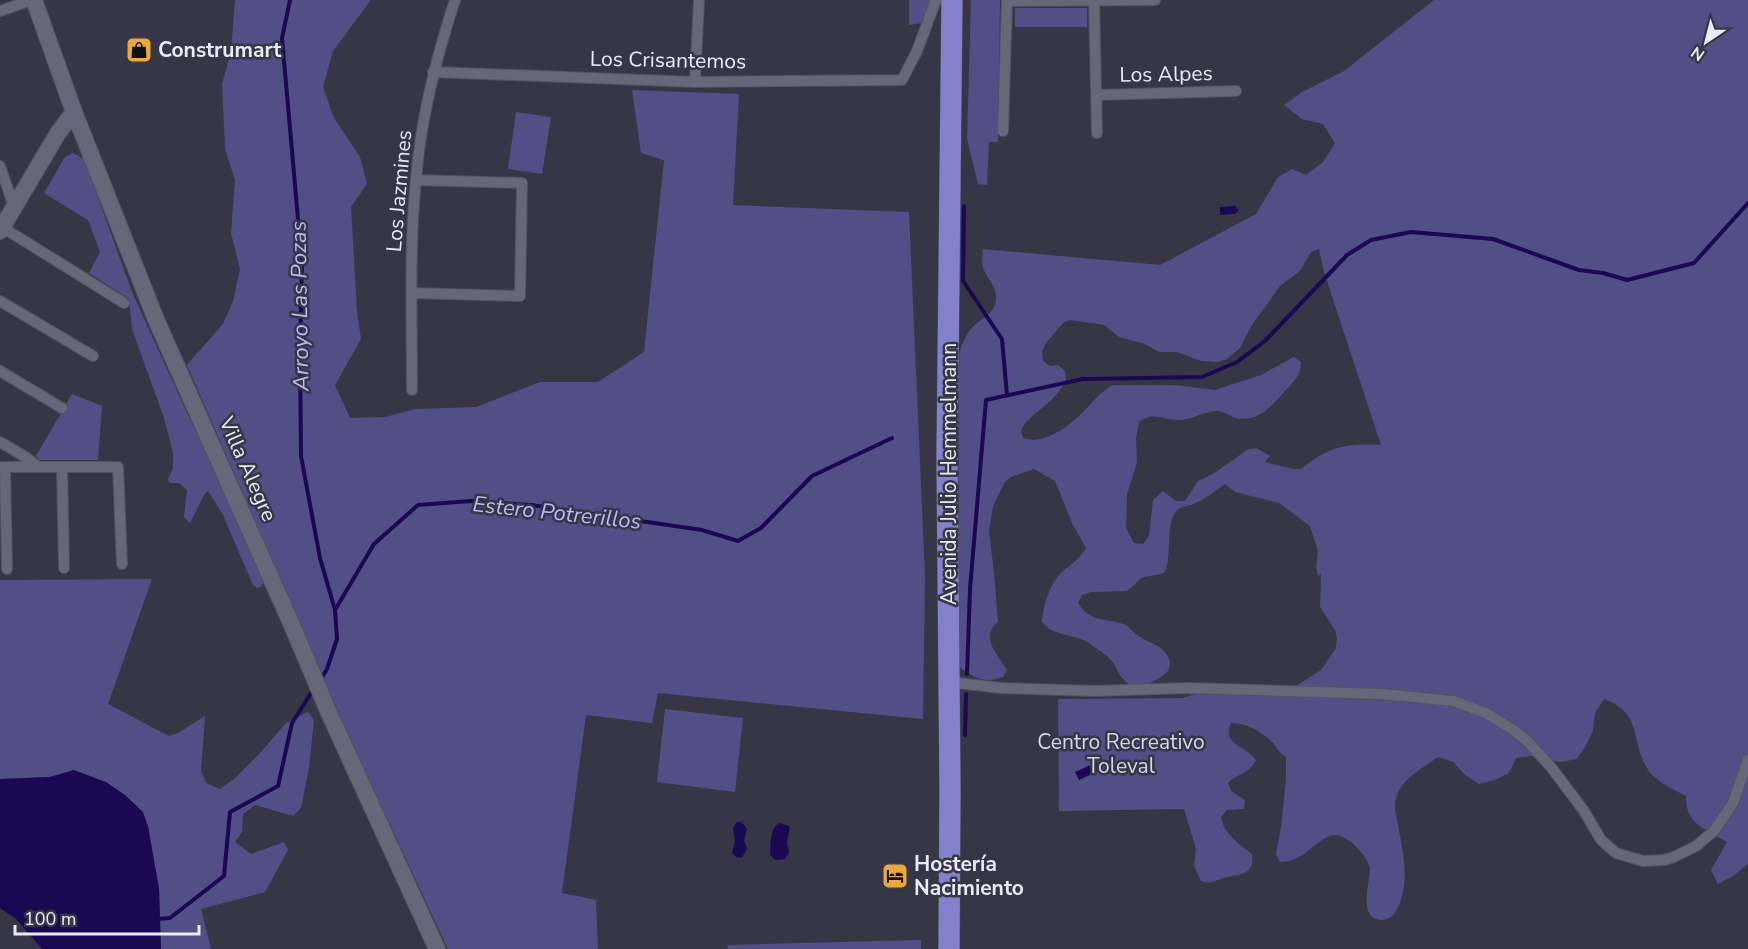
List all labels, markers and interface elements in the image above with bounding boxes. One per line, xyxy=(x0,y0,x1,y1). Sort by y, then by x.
north arrow xyxy=(1676,12,1736,72)
shop icon: Construmart xyxy=(124,35,154,65)
place label: Construmart xyxy=(158,36,282,64)
text: N xyxy=(1687,41,1709,66)
street label: Los Crisantemos xyxy=(590,45,746,75)
street label: Los Alpes xyxy=(1119,59,1213,89)
street label: Los Jazmines xyxy=(380,129,418,253)
water label: Arroyo Las Pozas xyxy=(284,221,317,392)
street label: Avenida Julio Hemmelmann xyxy=(935,343,963,605)
street label: Villa Alegre xyxy=(212,411,284,526)
water label: Estero Potrerillos xyxy=(471,489,643,537)
park label: Centro Recreativo Toleval xyxy=(1037,728,1205,780)
place label: Hostería Nacimiento xyxy=(914,850,1024,902)
hotel icon: Hostería Nacimiento xyxy=(880,861,910,891)
scale bar xyxy=(15,898,200,936)
text: 100 m xyxy=(24,907,76,931)

